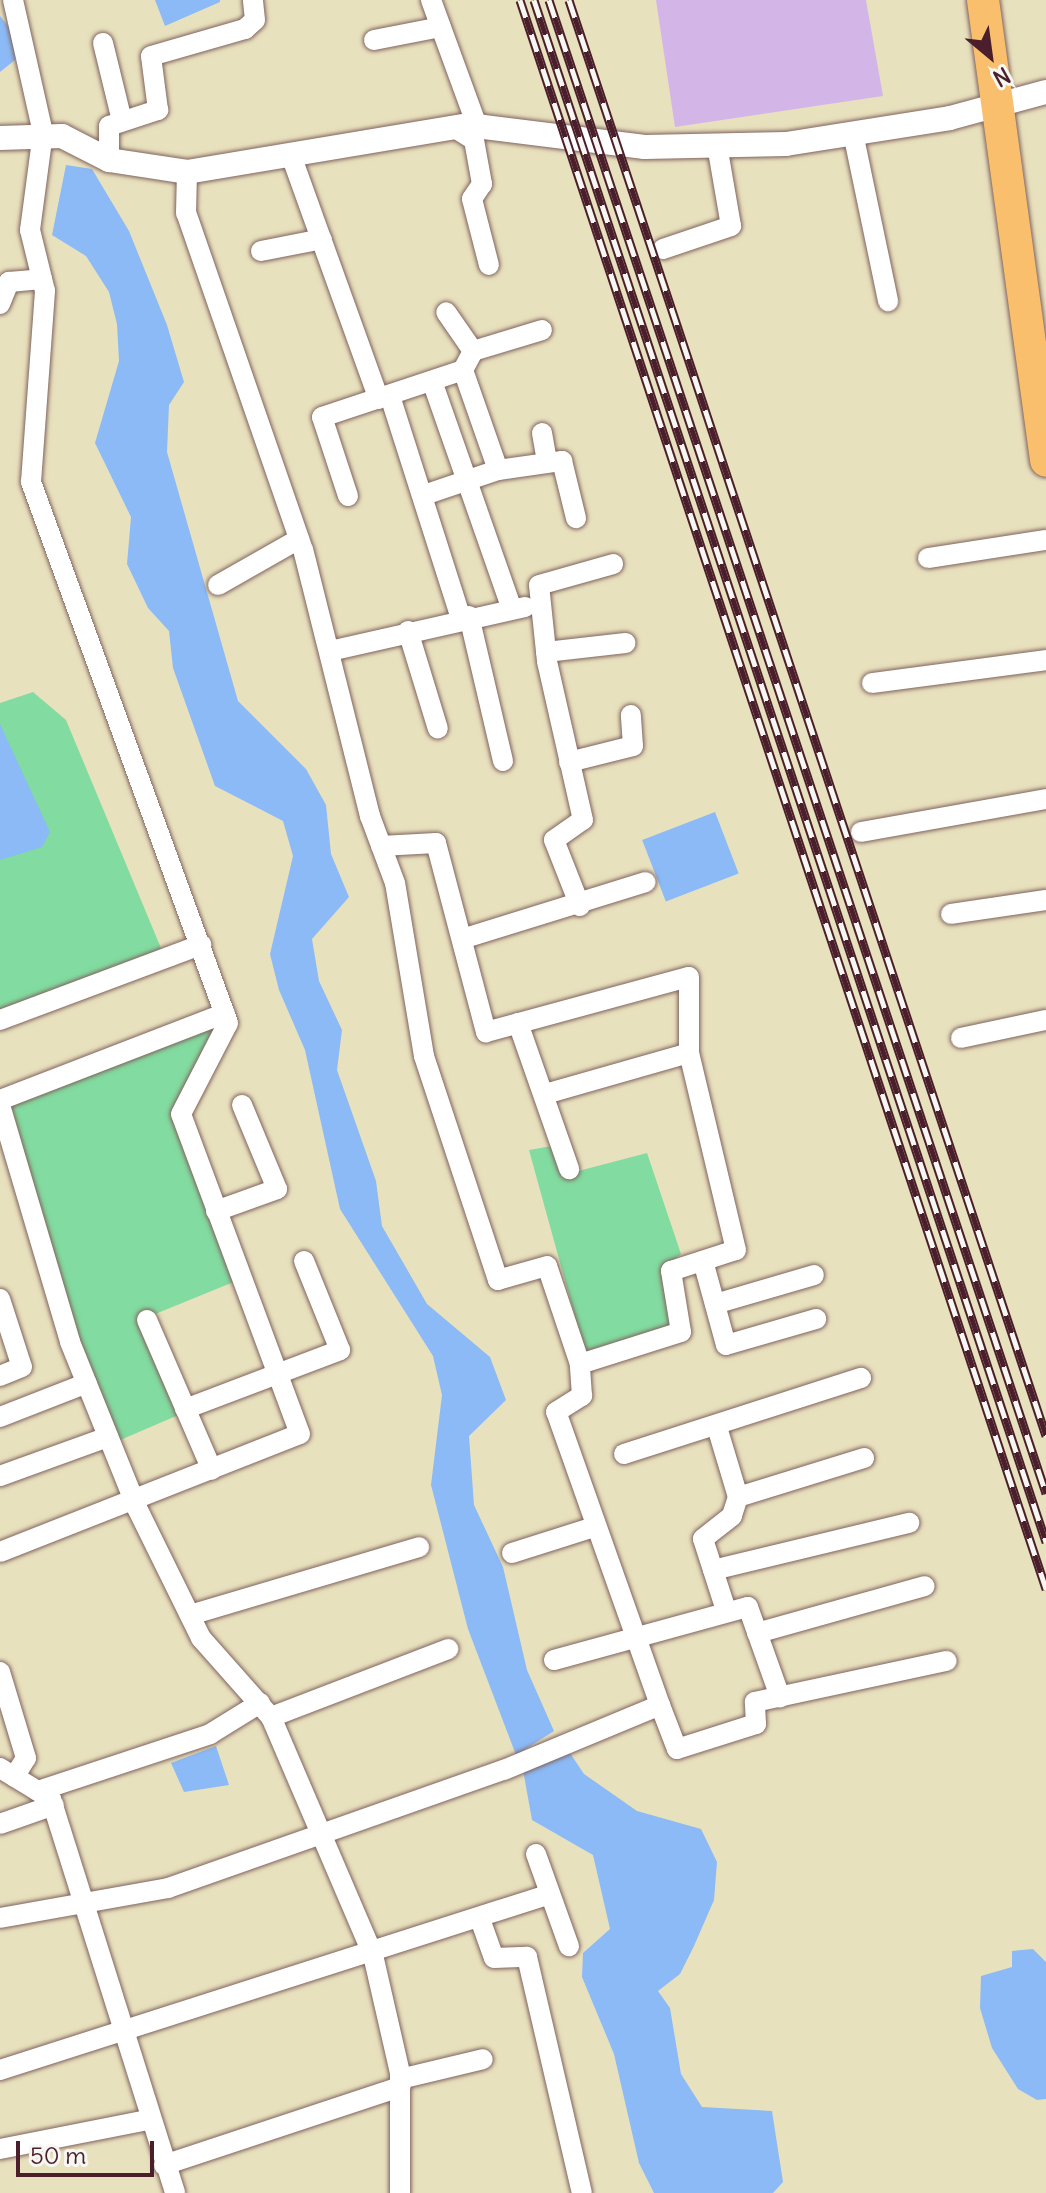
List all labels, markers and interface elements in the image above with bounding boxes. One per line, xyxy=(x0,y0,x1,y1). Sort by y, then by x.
north arrow xyxy=(950,16,1030,96)
text: N xyxy=(988,61,1015,93)
scale bar xyxy=(20,2125,158,2175)
text: 50 m xyxy=(30,2140,86,2170)

